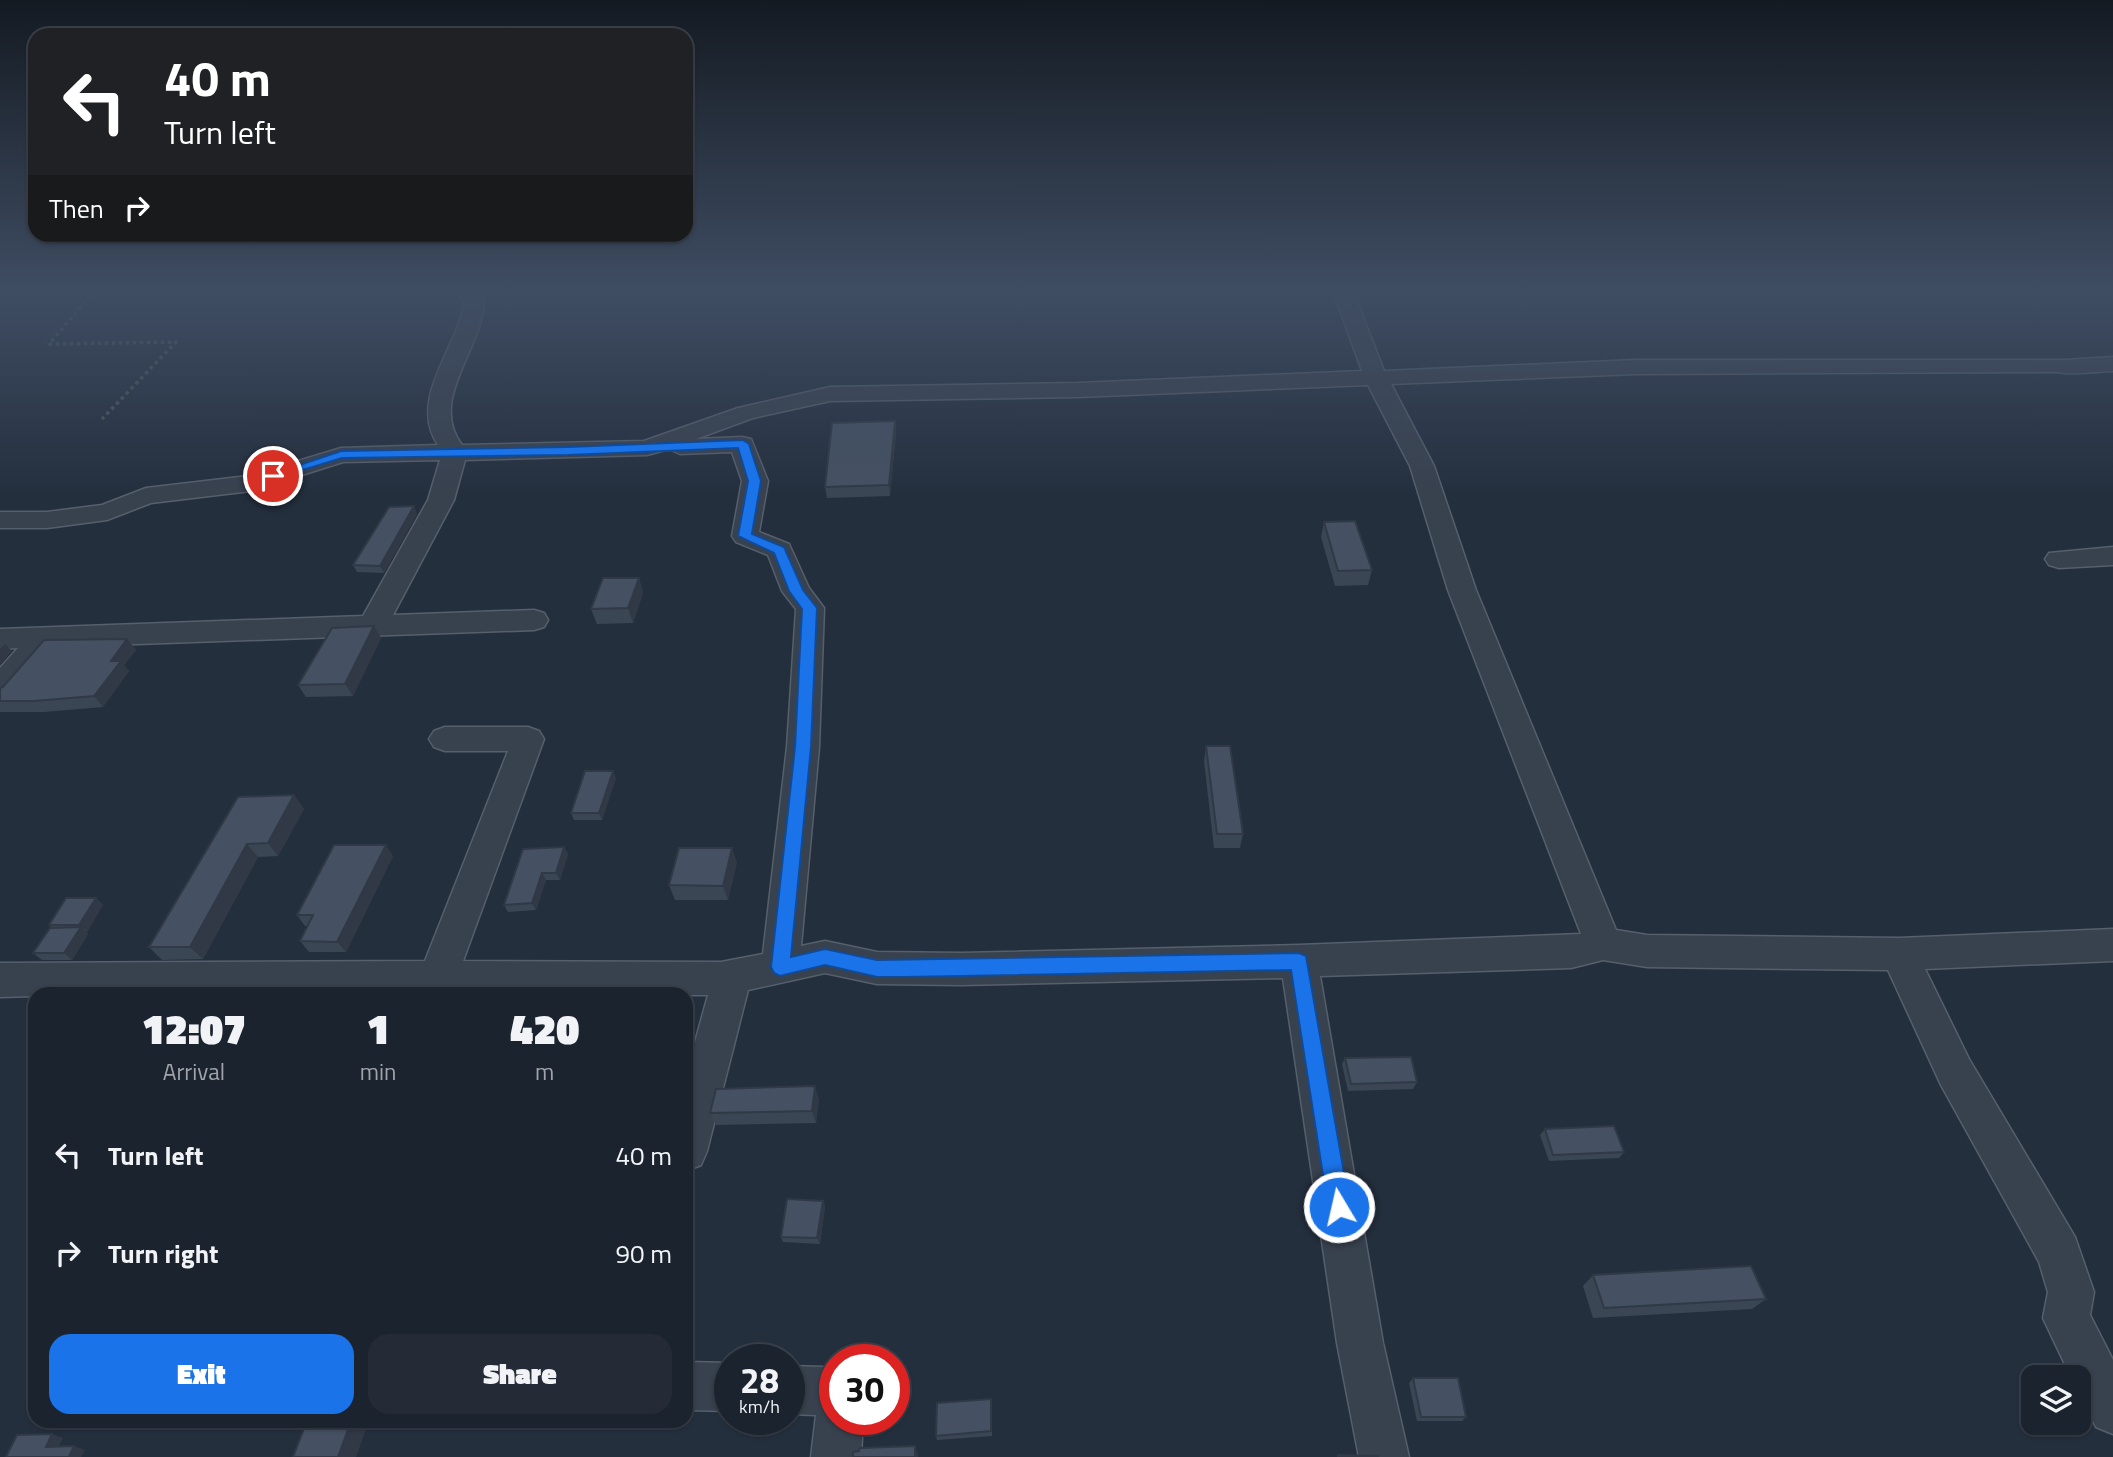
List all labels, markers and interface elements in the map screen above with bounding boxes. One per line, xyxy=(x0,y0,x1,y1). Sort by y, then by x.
text: 40 m xyxy=(164,40,271,115)
icon: left xyxy=(49,56,140,147)
text: Turn left xyxy=(164,108,276,156)
text: Then xyxy=(49,189,104,228)
icon: right xyxy=(118,189,156,227)
pin xyxy=(243,446,303,506)
icon: arrive xyxy=(254,457,292,495)
text: 12:07 xyxy=(142,996,246,1060)
text: 1 xyxy=(367,996,390,1060)
text: 420 xyxy=(510,996,579,1060)
text: Arrival xyxy=(163,1054,225,1089)
text: min xyxy=(360,1054,396,1089)
text: m xyxy=(535,1054,554,1089)
icon: left xyxy=(49,1136,87,1174)
text: Turn left xyxy=(108,1136,203,1175)
text: 40 m xyxy=(615,1136,672,1175)
position arrow xyxy=(1302,1170,1376,1244)
icon: right xyxy=(49,1234,87,1272)
text: Turn right xyxy=(108,1234,219,1273)
text: 90 m xyxy=(615,1234,672,1273)
button: Exit xyxy=(49,1334,354,1414)
button: Share xyxy=(368,1334,672,1414)
speed limit sign: 30 xyxy=(819,1344,910,1435)
text: 28 xyxy=(740,1353,779,1407)
map controls xyxy=(2021,1365,2091,1435)
button: layers xyxy=(2021,1365,2091,1435)
text: km/h xyxy=(739,1393,780,1420)

